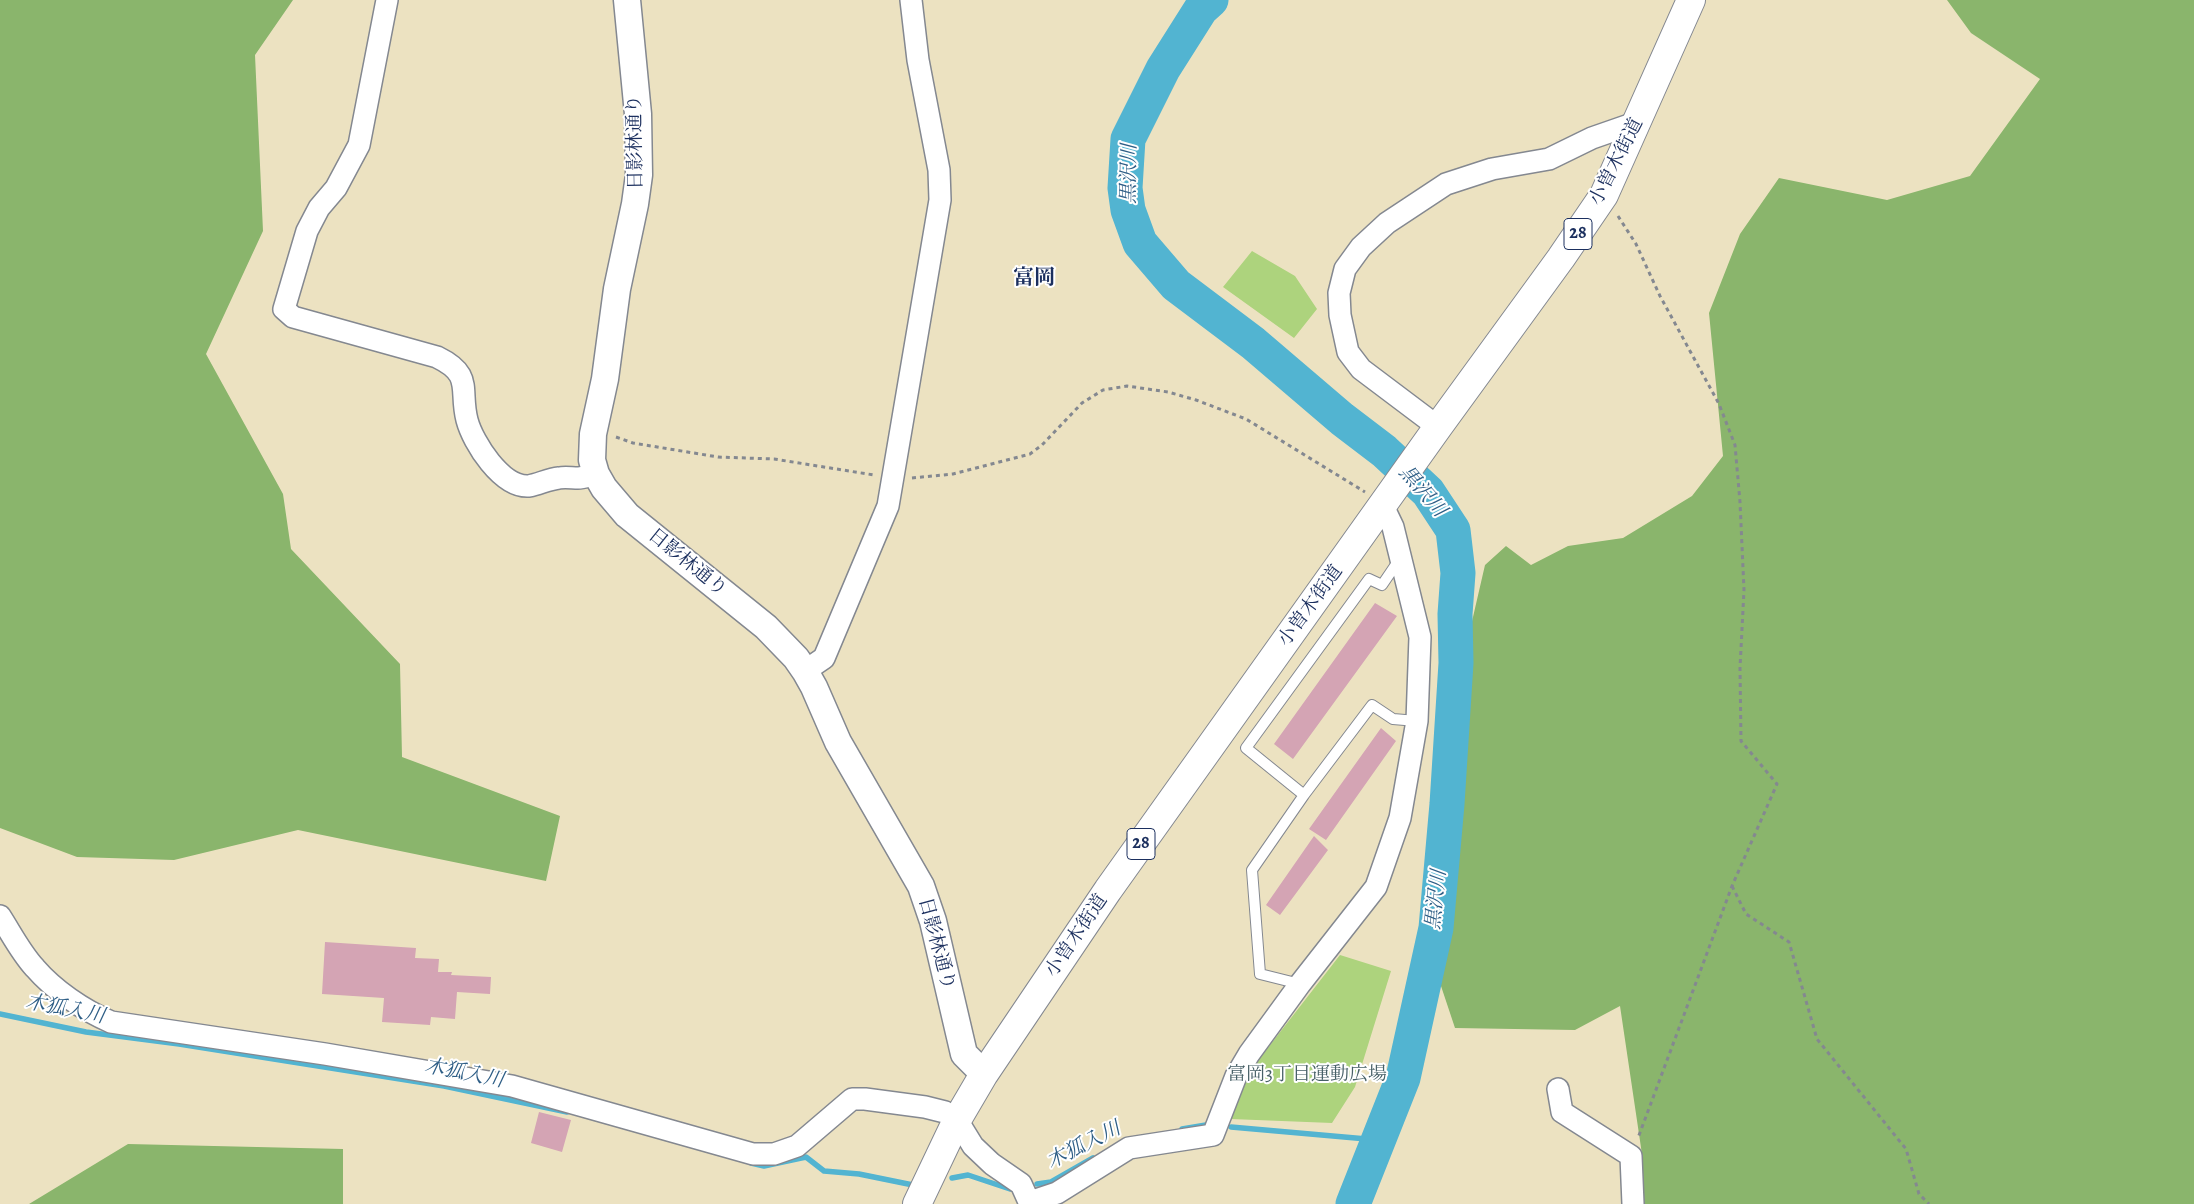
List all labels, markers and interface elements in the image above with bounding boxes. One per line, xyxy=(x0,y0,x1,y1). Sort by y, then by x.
street label: 日影林通り xyxy=(624,94,648,190)
street label: 小曽木街道 xyxy=(1585,115,1649,209)
water label: 黒沢川 xyxy=(1117,144,1143,204)
road number: 28 xyxy=(1564,218,1592,250)
district label: 富岡 xyxy=(1013,266,1055,292)
water label: 黒沢川 xyxy=(1393,461,1451,523)
street label: 日影林通り xyxy=(643,524,731,602)
street label: 小曽木街道 xyxy=(1274,561,1348,651)
road number: 28 xyxy=(1127,829,1155,860)
water label: 黒沢川 xyxy=(1422,869,1452,931)
street label: 小曽木街道 xyxy=(1041,890,1113,982)
street label: 日影林通り xyxy=(913,895,959,993)
water label: 木狐入川 xyxy=(23,991,107,1029)
water label: 木狐入川 xyxy=(422,1055,506,1093)
park label: 富岡3丁目運動広場 xyxy=(1227,1064,1387,1086)
water label: 木狐入川 xyxy=(1043,1117,1125,1175)

